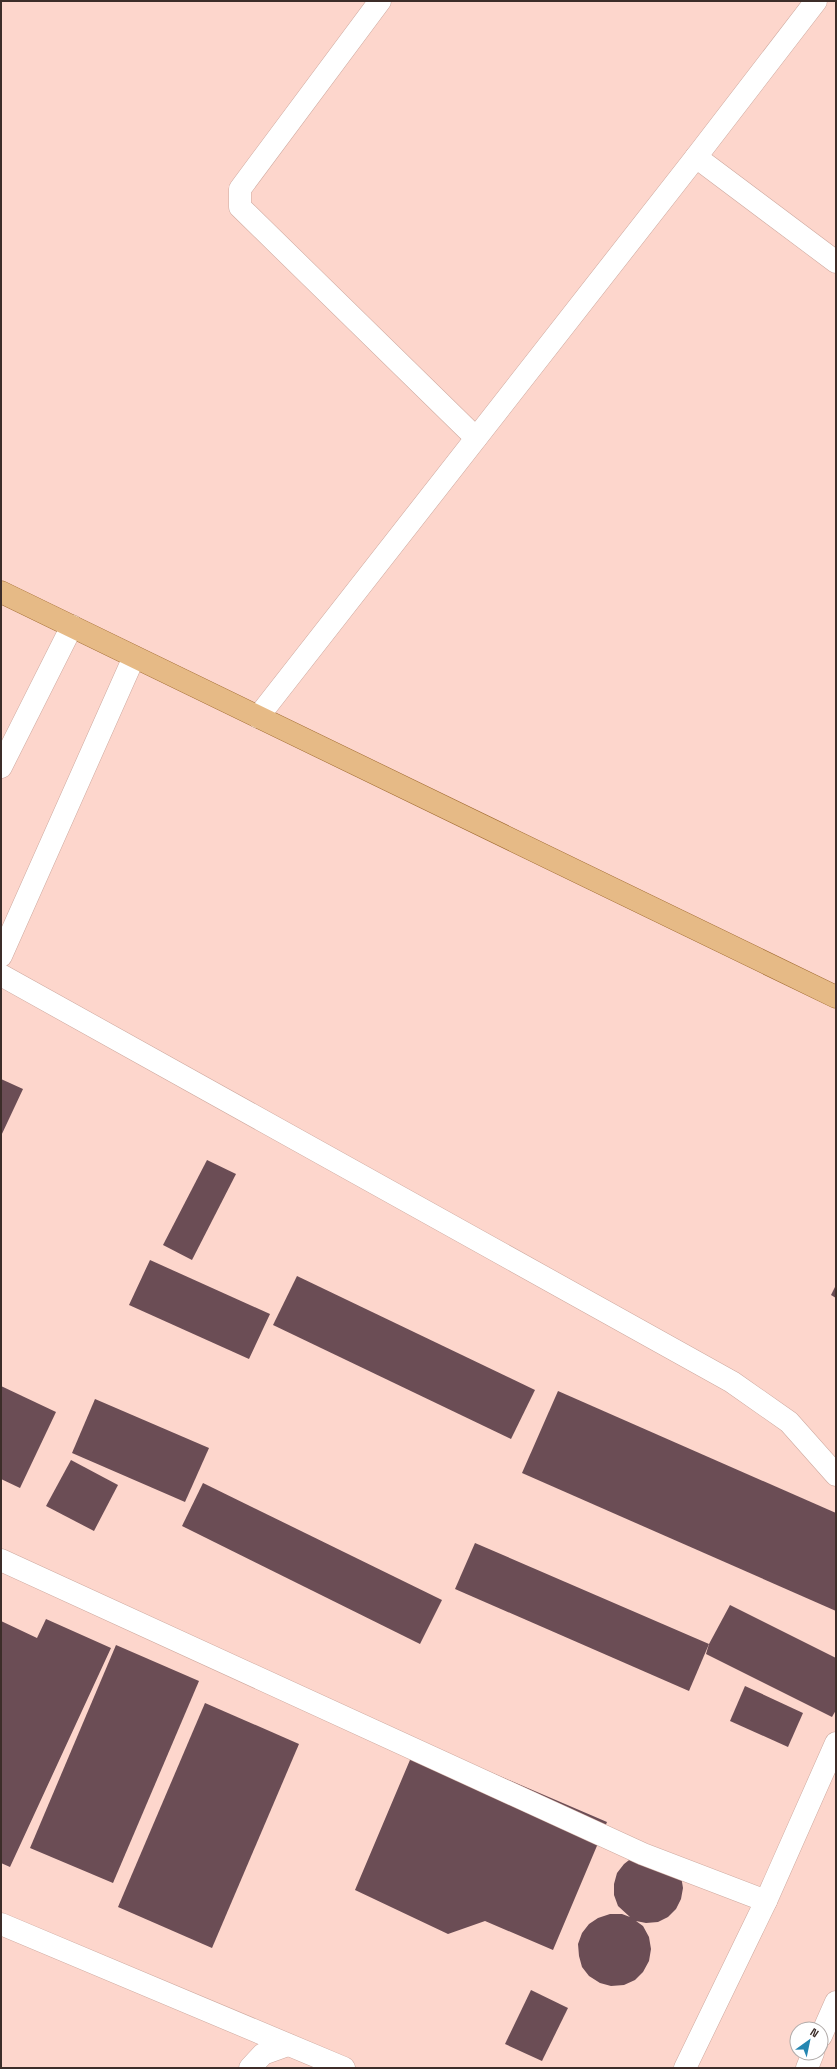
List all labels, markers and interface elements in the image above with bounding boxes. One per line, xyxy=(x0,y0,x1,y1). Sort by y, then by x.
north arrow xyxy=(789,2021,829,2061)
text: N xyxy=(808,2025,821,2040)

